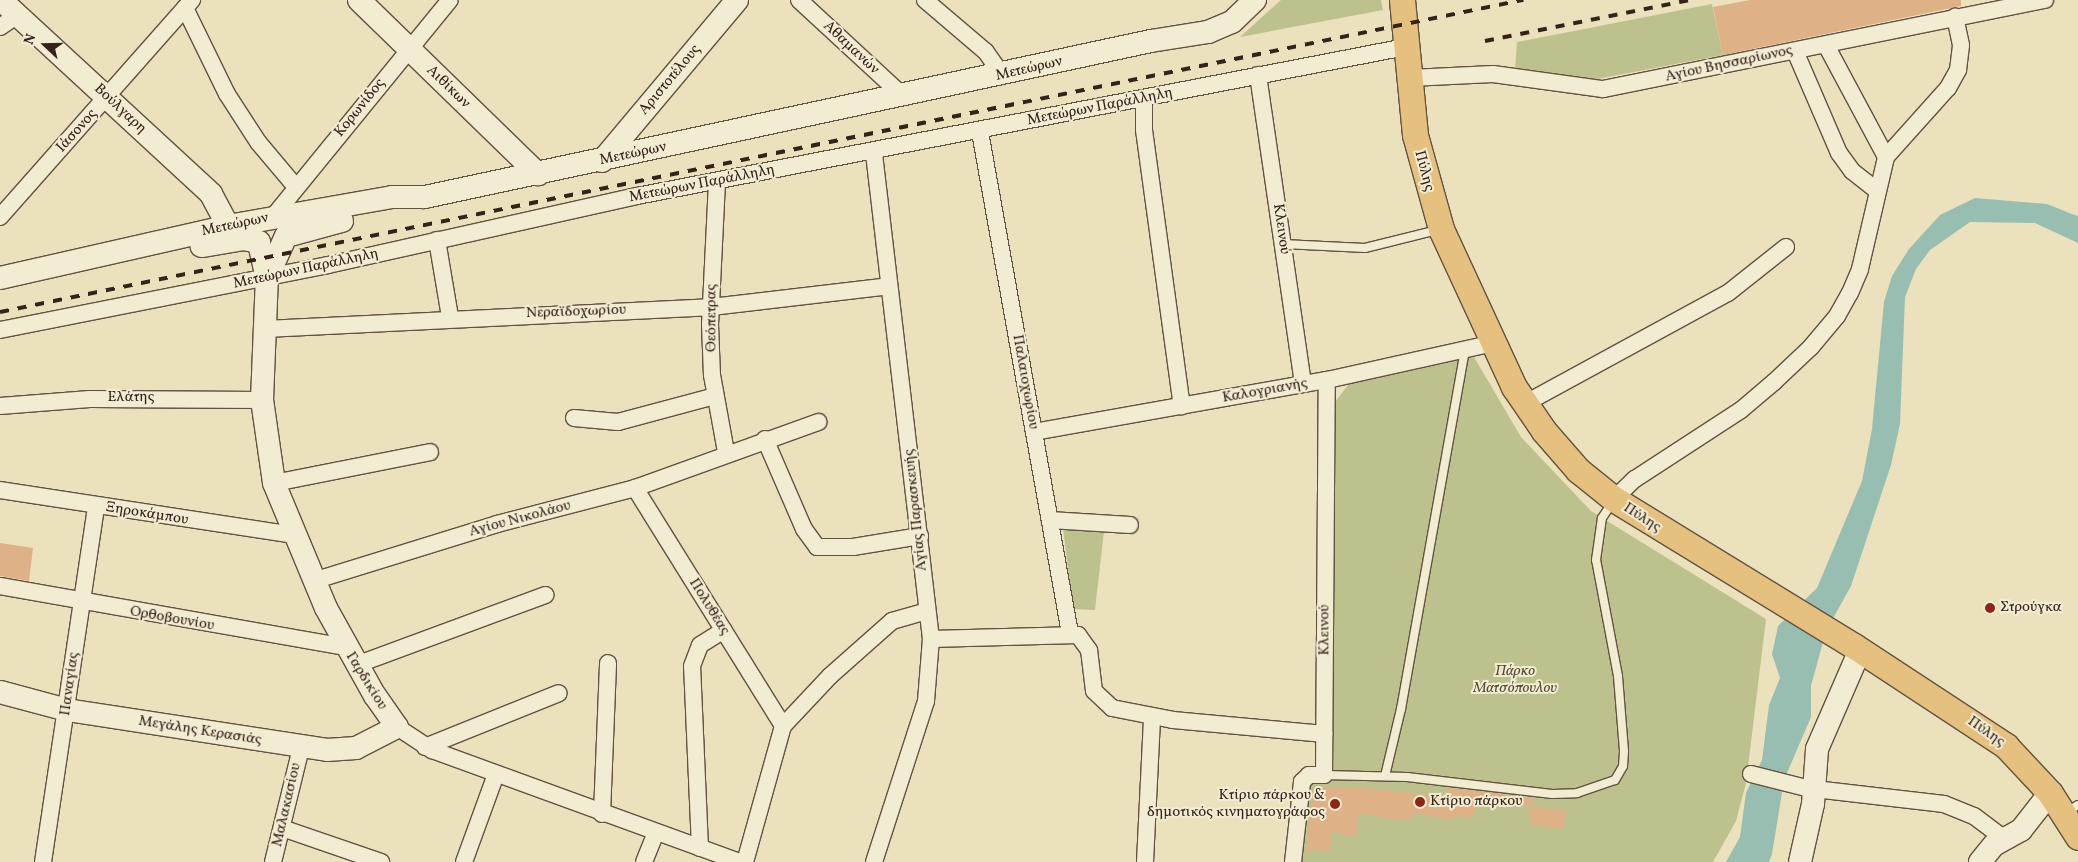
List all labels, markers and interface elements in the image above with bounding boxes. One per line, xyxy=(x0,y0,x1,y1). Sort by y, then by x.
street label: Αθαμανών xyxy=(819,18,883,78)
north arrow xyxy=(20,20,70,70)
text: N xyxy=(20,31,41,48)
street label: Αριστοτέλους xyxy=(635,41,705,119)
street label: Αγίου Βησσαρίωνος xyxy=(1664,42,1794,86)
street label: Μετεώρων xyxy=(994,53,1064,85)
street label: Αιθίκων xyxy=(422,62,474,112)
street label: Κορωνίδος xyxy=(331,75,389,141)
street label: Βούλγαρη xyxy=(90,80,150,138)
street label: Μετεώρων Παράλληλη xyxy=(1025,84,1175,130)
street label: Ιάσονος xyxy=(53,105,101,157)
street label: Μετεώρων xyxy=(598,138,668,170)
street label: Πύλης xyxy=(1410,149,1438,193)
street label: Μετεώρων Παράλληλη xyxy=(627,161,777,207)
street label: Κλεινού xyxy=(1269,202,1293,256)
street label: Μετεώρων xyxy=(200,209,270,241)
street label: Μετεώρων Παράλληλη xyxy=(232,245,380,293)
street label: Θεόπετρας xyxy=(703,284,721,352)
street label: Νεραϊδοχωρίου xyxy=(526,301,626,323)
street label: Παλαιοχωρίου xyxy=(1008,333,1042,431)
street label: Καλογριανής xyxy=(1221,375,1309,407)
street label: Ελάτης xyxy=(108,389,154,407)
street label: Αγίας Παρασκευής xyxy=(901,448,931,572)
street label: Αγίου Νικολάου xyxy=(467,497,573,541)
street label: Ξηροκάμπου xyxy=(105,499,189,529)
street label: Πύλης xyxy=(1620,499,1664,537)
street label: Πολυθέας xyxy=(684,575,734,639)
place label: Στρούγκα xyxy=(2000,599,2062,617)
marker: Στρούγκα xyxy=(1984,602,1996,614)
street label: Ορθοβουνίου xyxy=(129,603,215,635)
street label: Κλεινού xyxy=(1316,604,1334,656)
street label: Γαρδικίου xyxy=(341,649,391,713)
street label: Παναγίας xyxy=(57,651,83,717)
park label: Πάρκο Ματσόπουλου xyxy=(1473,662,1557,697)
street label: Μεγάλης Κερασιάς xyxy=(137,712,263,750)
street label: Πύλης xyxy=(1964,713,2008,751)
street label: Μαλακασίου xyxy=(269,761,305,849)
place label: Κτίριο πάρκου & δημοτικός κινηματογράφος xyxy=(1147,786,1325,821)
place label: Κτίριο πάρκου xyxy=(1430,793,1522,811)
marker: Κτίριο πάρκου xyxy=(1414,796,1426,808)
marker: Κτίριο πάρκου & δημοτικός κινηματογράφος xyxy=(1329,798,1341,810)

